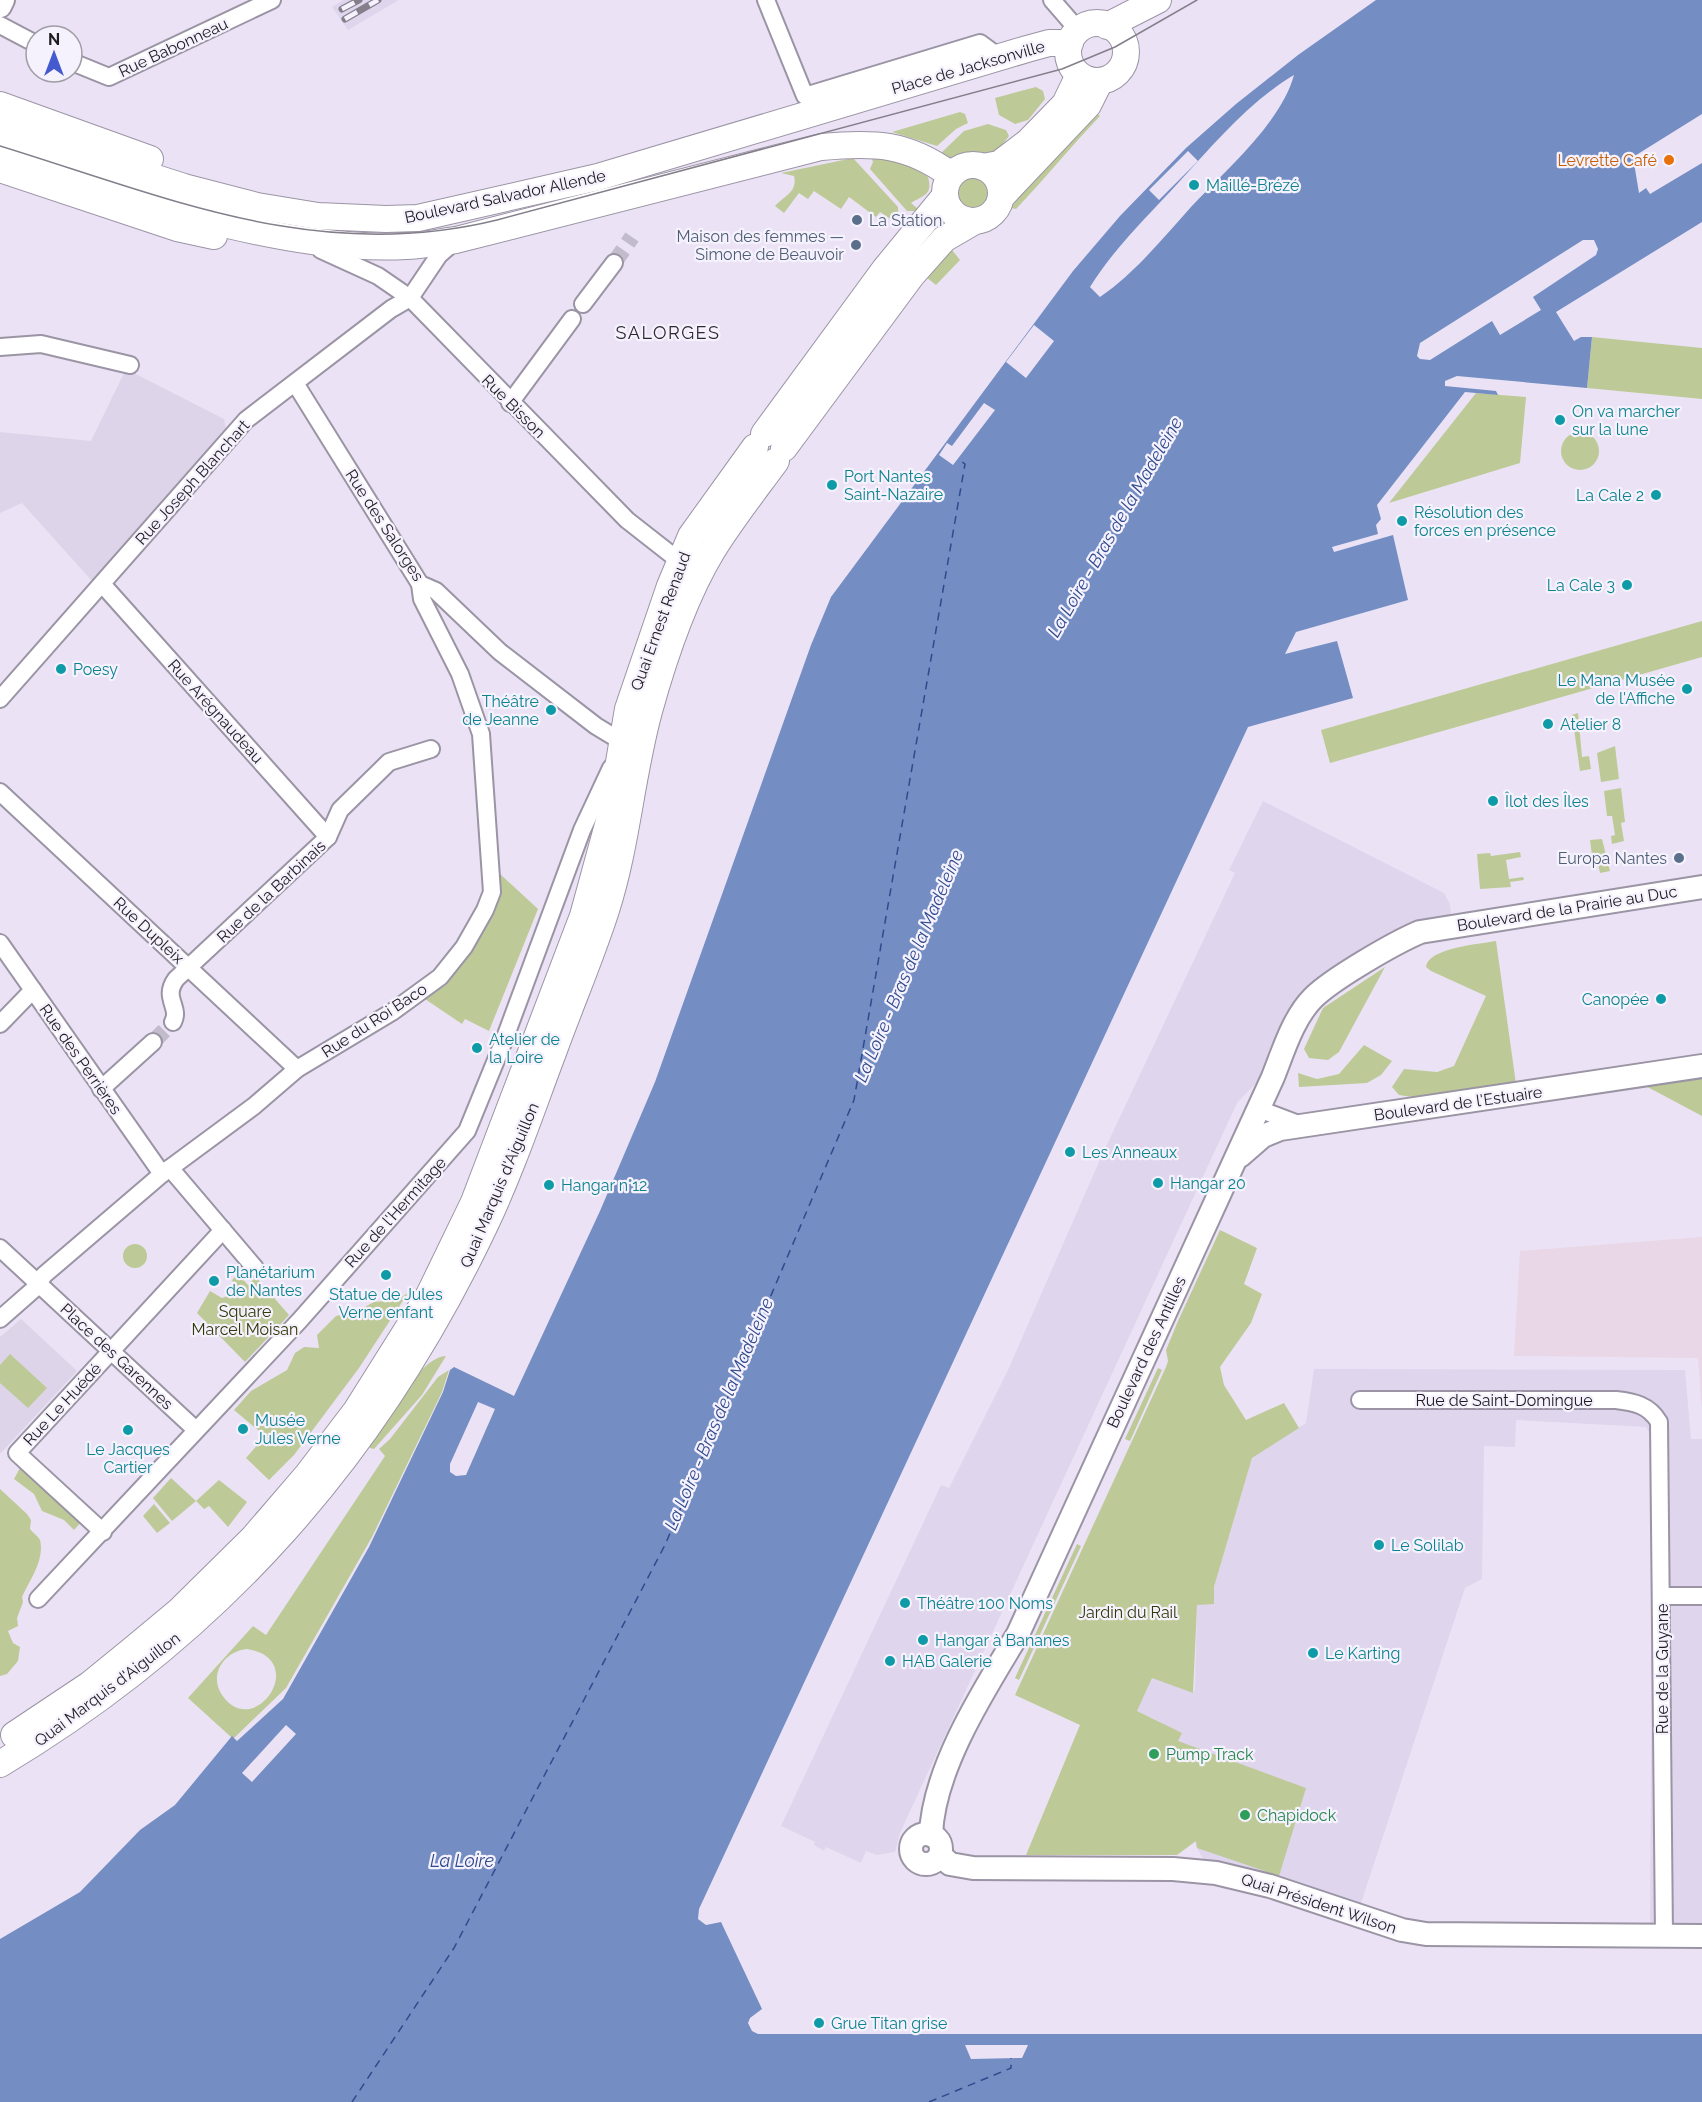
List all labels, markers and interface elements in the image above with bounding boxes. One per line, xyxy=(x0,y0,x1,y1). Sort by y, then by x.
street label: Rue Babonneau xyxy=(116,14,231,81)
north arrow xyxy=(24,24,84,84)
text: N xyxy=(48,30,60,49)
street label: Place de Jacksonville xyxy=(889,37,1047,98)
place label: Levrette Café xyxy=(1557,151,1657,170)
marker: Levrette Café xyxy=(1662,153,1676,167)
street label: Boulevard Salvador Allende xyxy=(403,166,607,227)
place label: Maillé-Brézé xyxy=(1206,176,1299,195)
marker: Maillé-Brézé xyxy=(1187,178,1201,192)
place label: La Station xyxy=(869,211,942,230)
marker: La Station xyxy=(850,213,864,227)
place label: Maison des femmes — Simone de Beauvoir xyxy=(677,227,844,264)
marker: Maison des femmes — Simone de Beauvoir xyxy=(849,238,863,252)
district label: SALORGES xyxy=(616,322,720,343)
street label: Rue Bisson xyxy=(478,371,549,442)
place label: On va marcher sur la lune xyxy=(1572,402,1680,439)
water label: La Loire - Bras de la Madeleine xyxy=(1043,413,1186,640)
marker: On va marcher sur la lune xyxy=(1553,413,1567,427)
street label: Rue Joseph Blanchart xyxy=(131,416,254,549)
street label: Rue des Salorges xyxy=(341,466,428,585)
place label: Port Nantes Saint-Nazaire xyxy=(844,467,943,504)
marker: Port Nantes Saint-Nazaire xyxy=(825,478,839,492)
place label: La Cale 2 xyxy=(1576,486,1644,505)
marker: La Cale 2 xyxy=(1649,488,1663,502)
place label: Résolution des forces en présence xyxy=(1414,503,1556,540)
marker: Résolution des forces en présence xyxy=(1395,514,1409,528)
street label: Quai Ernest Renaud xyxy=(627,549,694,693)
place label: La Cale 3 xyxy=(1547,576,1615,595)
marker: La Cale 3 xyxy=(1620,578,1634,592)
street label: Rue Arégnaudeau xyxy=(164,655,267,767)
place label: Poesy xyxy=(73,660,118,679)
marker: Poesy xyxy=(54,662,68,676)
place label: Le Mana Musée de l'Affiche xyxy=(1558,671,1675,708)
marker: Le Mana Musée de l'Affiche xyxy=(1680,682,1694,696)
place label: Théâtre de Jeanne xyxy=(462,692,539,729)
marker: Théâtre de Jeanne xyxy=(544,703,558,717)
place label: Atelier 8 xyxy=(1560,715,1621,734)
marker: Atelier 8 xyxy=(1541,717,1555,731)
place label: Îlot des Îles xyxy=(1505,791,1589,811)
marker: Îlot des Îles xyxy=(1486,794,1500,808)
street label: Rue de la Barbinais xyxy=(213,836,330,947)
water label: La Loire - Bras de la Madeleine xyxy=(850,846,967,1085)
place label: Europa Nantes xyxy=(1558,849,1667,868)
marker: Europa Nantes xyxy=(1672,851,1686,865)
street label: Boulevard de la Prairie au Duc xyxy=(1456,882,1679,935)
street label: Rue Dupleix xyxy=(109,893,188,968)
street label: Rue du Roi Baco xyxy=(318,979,430,1062)
place label: Canopée xyxy=(1582,990,1649,1009)
marker: Canopée xyxy=(1654,992,1668,1006)
street label: Rue des Perrières xyxy=(35,1000,126,1118)
place label: Atelier de la Loire xyxy=(489,1030,560,1067)
marker: Atelier de la Loire xyxy=(470,1041,484,1055)
street label: Boulevard de l'Estuaire xyxy=(1373,1082,1543,1125)
street label: Quai Marquis d'Aiguillon xyxy=(456,1100,543,1271)
place label: Les Anneaux xyxy=(1082,1143,1177,1162)
marker: Les Anneaux xyxy=(1063,1145,1077,1159)
street label: Rue de l'Hermitage xyxy=(341,1153,450,1272)
place label: Hangar 20 xyxy=(1170,1174,1246,1193)
place label: Hangar n°12 xyxy=(561,1176,647,1195)
marker: Hangar 20 xyxy=(1151,1176,1165,1190)
marker: Hangar n°12 xyxy=(542,1178,556,1192)
place label: Planétarium de Nantes xyxy=(226,1263,315,1300)
marker: Statue de Jules Verne enfant xyxy=(379,1268,393,1282)
street label: Boulevard des Antilles xyxy=(1103,1273,1190,1431)
marker: Planétarium de Nantes xyxy=(207,1274,221,1288)
place label: Statue de Jules Verne enfant xyxy=(329,1285,443,1322)
water label: La Loire - Bras de la Madeleine xyxy=(660,1294,777,1533)
street label: Place des Garennes xyxy=(56,1299,177,1414)
park label: Square Marcel Moisan xyxy=(192,1302,298,1339)
street label: Rue Le Huédé xyxy=(19,1359,105,1450)
street label: Rue de Saint-Domingue xyxy=(1415,1391,1593,1410)
place label: Musée Jules Verne xyxy=(255,1411,341,1448)
marker: Musée Jules Verne xyxy=(236,1422,250,1436)
marker: Le Jacques Cartier xyxy=(121,1423,135,1437)
place label: Le Jacques Cartier xyxy=(86,1440,170,1477)
place label: Le Solilab xyxy=(1391,1536,1464,1555)
marker: Le Solilab xyxy=(1372,1538,1386,1552)
place label: Théâtre 100 Noms xyxy=(917,1594,1053,1613)
marker: Théâtre 100 Noms xyxy=(898,1596,912,1610)
park label: Jardin du Rail xyxy=(1079,1603,1178,1622)
street label: Rue de la Guyane xyxy=(1653,1604,1672,1734)
street label: Quai Marquis d'Aiguillon xyxy=(31,1628,184,1750)
place label: Hangar à Bananes xyxy=(935,1631,1070,1650)
marker: Hangar à Bananes xyxy=(916,1633,930,1647)
place label: Le Karting xyxy=(1325,1644,1400,1663)
marker: Le Karting xyxy=(1306,1646,1320,1660)
place label: HAB Galerie xyxy=(902,1652,992,1671)
marker: HAB Galerie xyxy=(883,1654,897,1668)
place label: Pump Track xyxy=(1166,1745,1254,1764)
marker: Pump Track xyxy=(1147,1747,1161,1761)
place label: Chapidock xyxy=(1257,1806,1337,1825)
marker: Chapidock xyxy=(1238,1808,1252,1822)
water label: La Loire xyxy=(430,1850,494,1871)
street label: Quai Président Wilson xyxy=(1239,1869,1399,1938)
place label: Grue Titan grise xyxy=(831,2014,947,2033)
marker: Grue Titan grise xyxy=(812,2016,826,2030)

